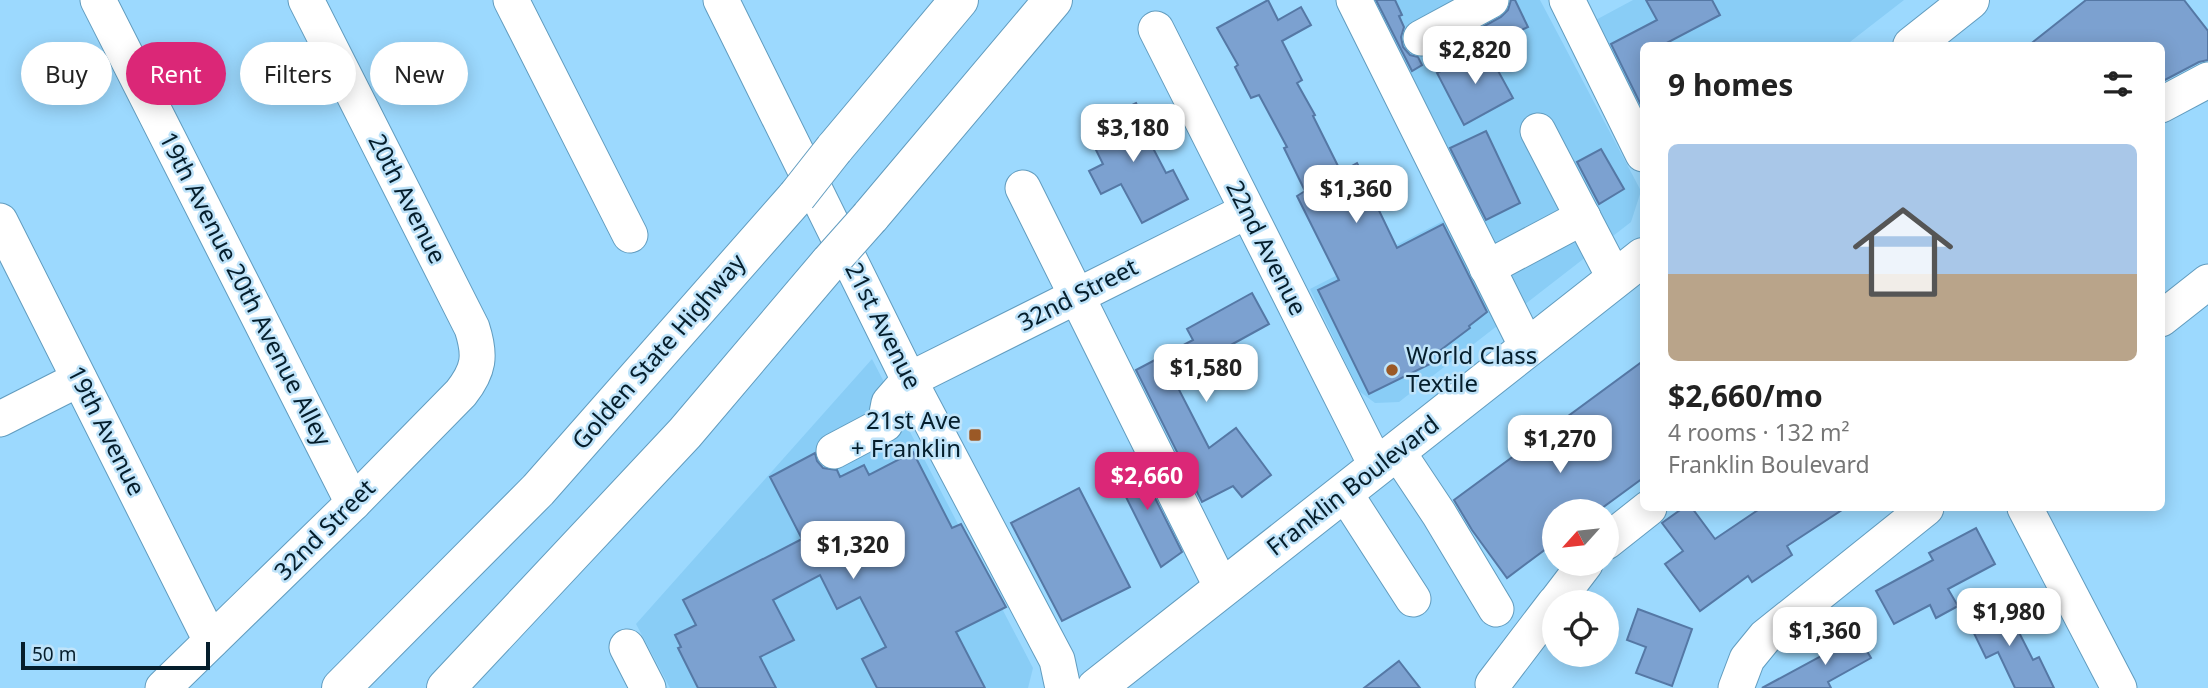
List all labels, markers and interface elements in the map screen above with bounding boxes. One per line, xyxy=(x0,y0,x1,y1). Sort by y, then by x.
pin: $2,820 xyxy=(1418,27,1532,86)
text: $2,820 xyxy=(1439,33,1511,65)
chip: Buy xyxy=(21,42,112,105)
chip: Rent xyxy=(126,42,226,105)
chip: Filters xyxy=(240,42,356,105)
chip: New xyxy=(370,42,468,105)
text: 9 homes xyxy=(1668,64,1793,105)
icon: filters xyxy=(2099,65,2137,103)
pin: $3,180 xyxy=(1076,104,1190,164)
text: $3,180 xyxy=(1097,111,1169,143)
street label: 19th Avenue 20th Avenue Alley xyxy=(153,126,340,452)
street label: 20th Avenue xyxy=(362,128,455,269)
pin: $1,360 xyxy=(1299,166,1413,225)
text: $1,360 xyxy=(1320,172,1392,204)
street label: 22nd Avenue xyxy=(1219,174,1316,321)
icon: home xyxy=(1840,189,1966,315)
street label: Golden State Highway xyxy=(564,245,753,456)
street label: 32nd Street xyxy=(1012,249,1143,338)
street label: 21st Avenue xyxy=(838,256,930,394)
place label: World Class Textile xyxy=(1406,338,1537,399)
pin: $1,580 xyxy=(1149,344,1263,404)
text: $1,580 xyxy=(1170,351,1242,383)
street label: 19th Avenue xyxy=(61,360,154,501)
marker: World Class Textile xyxy=(1384,362,1400,378)
text: $2,660/mo xyxy=(1668,375,1823,416)
place label: 21st Ave + Franklin xyxy=(851,403,961,464)
street label: Franklin Boulevard xyxy=(1259,407,1445,563)
pin: $1,270 xyxy=(1503,416,1617,475)
text: 4 rooms · 132 m² xyxy=(1668,416,1850,448)
text: $1,270 xyxy=(1524,422,1596,454)
marker: 21st Ave + Franklin xyxy=(967,427,983,443)
text: Franklin Boulevard xyxy=(1668,448,1870,480)
pin: $2,660 xyxy=(1090,452,1204,512)
text: $2,660 xyxy=(1111,459,1183,491)
street label: 32nd Street xyxy=(266,471,382,587)
north arrow xyxy=(1542,499,1619,576)
map controls xyxy=(1542,499,1619,667)
pin: $1,320 xyxy=(796,522,910,581)
text: $1,320 xyxy=(817,528,889,560)
pin: $1,980 xyxy=(1952,588,2066,648)
button: locate xyxy=(1542,590,1619,667)
text: $1,980 xyxy=(1973,595,2045,627)
pin: $1,360 xyxy=(1768,608,1882,667)
text: $1,360 xyxy=(1789,614,1861,646)
scale bar xyxy=(21,639,210,671)
text: 50 m xyxy=(32,641,76,667)

